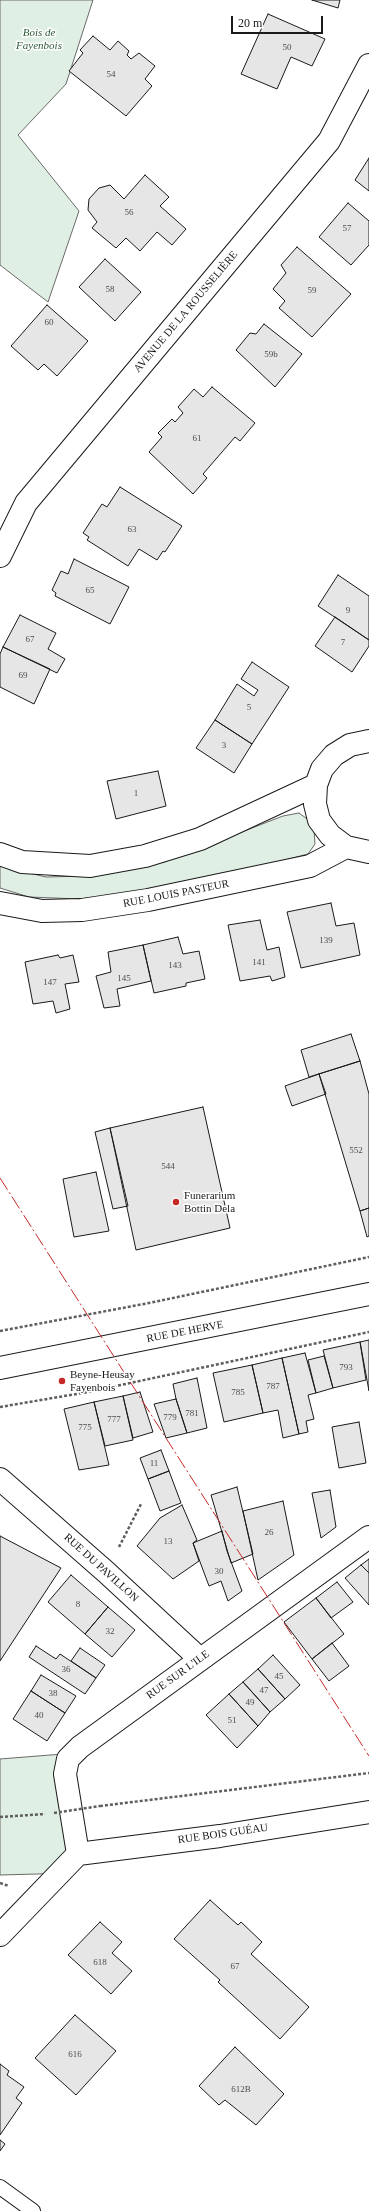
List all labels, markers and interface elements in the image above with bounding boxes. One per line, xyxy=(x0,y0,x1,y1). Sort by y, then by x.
scale bar xyxy=(233,8,325,34)
text: 20 m xyxy=(238,16,262,30)
park label: Bois de Fayenbois xyxy=(16,26,62,52)
house number: 50 xyxy=(282,43,292,53)
house number: 54 xyxy=(106,70,116,80)
house number: 56 xyxy=(124,208,134,218)
house number: 57 xyxy=(342,224,352,234)
street label: AVENUE DE LA ROUSSELIÈRE xyxy=(131,249,241,375)
house number: 58 xyxy=(106,285,114,295)
house number: 59 xyxy=(308,286,316,296)
house number: 60 xyxy=(44,318,54,328)
house number: 59b xyxy=(264,350,278,360)
house number: 61 xyxy=(192,434,202,444)
house number: 63 xyxy=(128,525,136,535)
house number: 65 xyxy=(86,586,94,596)
house number: 9 xyxy=(346,606,350,616)
house number: 67 xyxy=(26,635,34,645)
house number: 7 xyxy=(341,638,345,648)
house number: 69 xyxy=(18,671,28,681)
house number: 5 xyxy=(247,703,251,713)
house number: 3 xyxy=(222,741,226,751)
house number: 1 xyxy=(134,789,138,799)
street label: RUE LOUIS PASTEUR xyxy=(122,877,230,911)
house number: 139 xyxy=(319,936,333,946)
house number: 141 xyxy=(252,958,266,968)
house number: 143 xyxy=(168,961,182,971)
house number: 145 xyxy=(117,974,131,984)
house number: 147 xyxy=(43,978,57,988)
house number: 552 xyxy=(349,1146,363,1156)
house number: 544 xyxy=(161,1162,175,1172)
place label: Funerarium Bottin Dela xyxy=(184,1189,235,1215)
marker: Funerarium Bottin Dela xyxy=(171,1197,181,1207)
street label: RUE DE HERVE xyxy=(145,1318,225,1346)
house number: 793 xyxy=(339,1363,353,1373)
place label: Beyne-Heusay Fayenbois xyxy=(70,1368,135,1394)
marker: Beyne-Heusay Fayenbois xyxy=(57,1376,67,1386)
house number: 787 xyxy=(266,1382,280,1392)
house number: 785 xyxy=(231,1388,245,1398)
house number: 781 xyxy=(185,1409,199,1419)
house number: 779 xyxy=(163,1413,177,1423)
house number: 777 xyxy=(107,1415,121,1425)
house number: 775 xyxy=(78,1423,92,1433)
house number: 11 xyxy=(150,1459,158,1469)
house number: 26 xyxy=(264,1528,274,1538)
street label: RUE DU PAVILLON xyxy=(61,1531,141,1605)
house number: 13 xyxy=(164,1537,172,1547)
house number: 30 xyxy=(214,1567,224,1577)
house number: 8 xyxy=(76,1600,80,1610)
house number: 32 xyxy=(106,1627,114,1637)
street label: RUE SUR L'ILE xyxy=(144,1648,212,1702)
house number: 36 xyxy=(62,1665,70,1675)
house number: 45 xyxy=(274,1672,284,1682)
house number: 47 xyxy=(260,1686,268,1696)
house number: 38 xyxy=(48,1689,58,1699)
house number: 49 xyxy=(246,1698,254,1708)
house number: 40 xyxy=(34,1711,44,1721)
house number: 51 xyxy=(228,1716,236,1726)
street label: RUE BOIS GUÉAU xyxy=(177,1821,269,1847)
house number: 618 xyxy=(93,1958,107,1968)
house number: 67 xyxy=(230,1962,240,1972)
house number: 616 xyxy=(68,2050,82,2060)
house number: 612B xyxy=(231,2085,251,2095)

